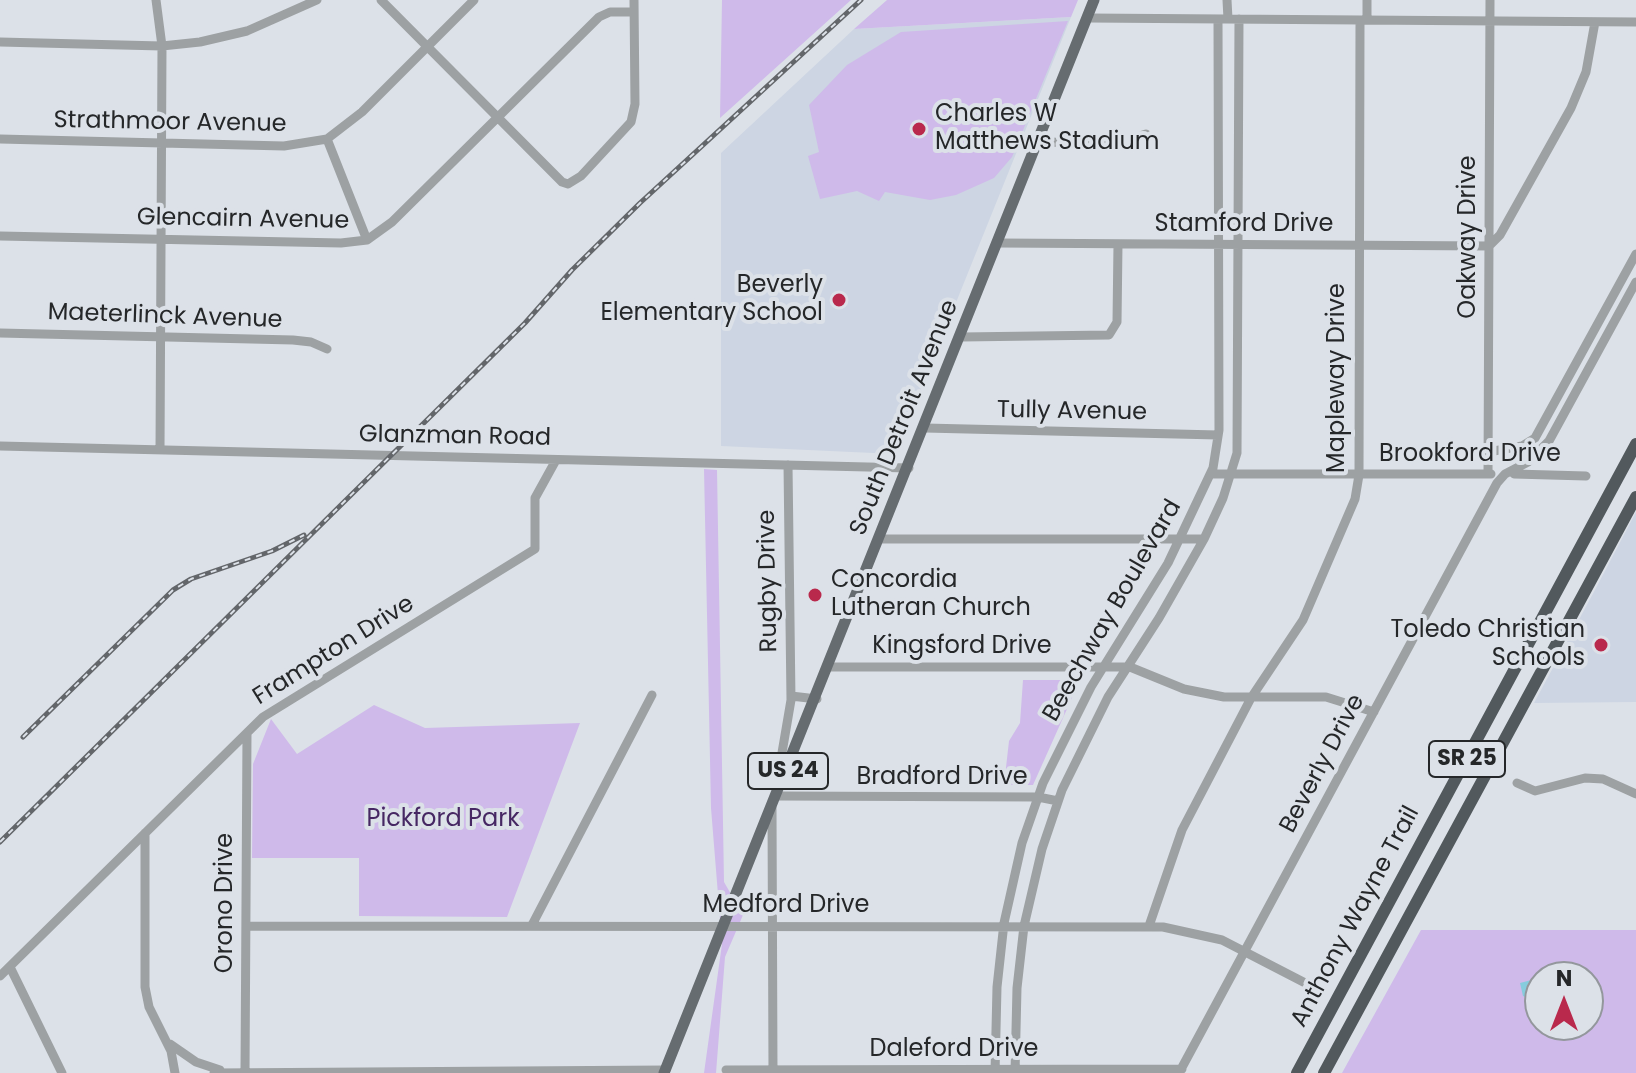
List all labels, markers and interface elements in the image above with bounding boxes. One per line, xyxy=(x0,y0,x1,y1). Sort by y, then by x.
place label: Charles W Matthews Stadium xyxy=(935,101,1159,157)
street label: Strathmoor Avenue xyxy=(53,107,287,139)
marker: Charles W Matthews Stadium xyxy=(910,120,928,138)
street label: Oakway Drive xyxy=(1455,155,1483,319)
street label: Glencairn Avenue xyxy=(137,204,349,236)
street label: Stamford Drive xyxy=(1155,211,1333,239)
place label: Beverly Elementary School xyxy=(600,272,823,328)
street label: Mapleway Drive xyxy=(1324,283,1352,473)
marker: Beverly Elementary School xyxy=(830,291,848,309)
street label: South Detroit Avenue xyxy=(845,296,965,540)
street label: Maeterlinck Avenue xyxy=(47,299,283,335)
street label: Tully Avenue xyxy=(997,396,1147,428)
street label: Glanzman Road xyxy=(359,421,551,453)
street label: Brookford Drive xyxy=(1379,441,1561,469)
street label: Beechway Boulevard xyxy=(1038,495,1188,727)
street label: Rugby Drive xyxy=(753,510,785,652)
place label: Concordia Lutheran Church xyxy=(831,567,1031,623)
marker: Concordia Lutheran Church xyxy=(806,586,824,604)
street label: Frampton Drive xyxy=(248,590,420,712)
place label: Toledo Christian Schools xyxy=(1390,617,1585,673)
street label: Kingsford Drive xyxy=(872,633,1052,661)
marker: Toledo Christian Schools xyxy=(1592,636,1610,654)
street label: Beverly Drive xyxy=(1274,690,1372,838)
road number: SR 25 xyxy=(1429,741,1505,777)
road number: US 24 xyxy=(748,753,828,789)
street label: Bradford Drive xyxy=(856,764,1028,792)
street label: Anthony Wayne Trail xyxy=(1286,802,1426,1032)
park label: Pickford Park xyxy=(367,806,519,834)
street label: Orono Drive xyxy=(212,833,240,973)
street label: Medford Drive xyxy=(703,892,869,920)
north arrow xyxy=(1524,961,1604,1041)
text: N xyxy=(1556,963,1572,994)
street label: Daleford Drive xyxy=(870,1036,1038,1064)

